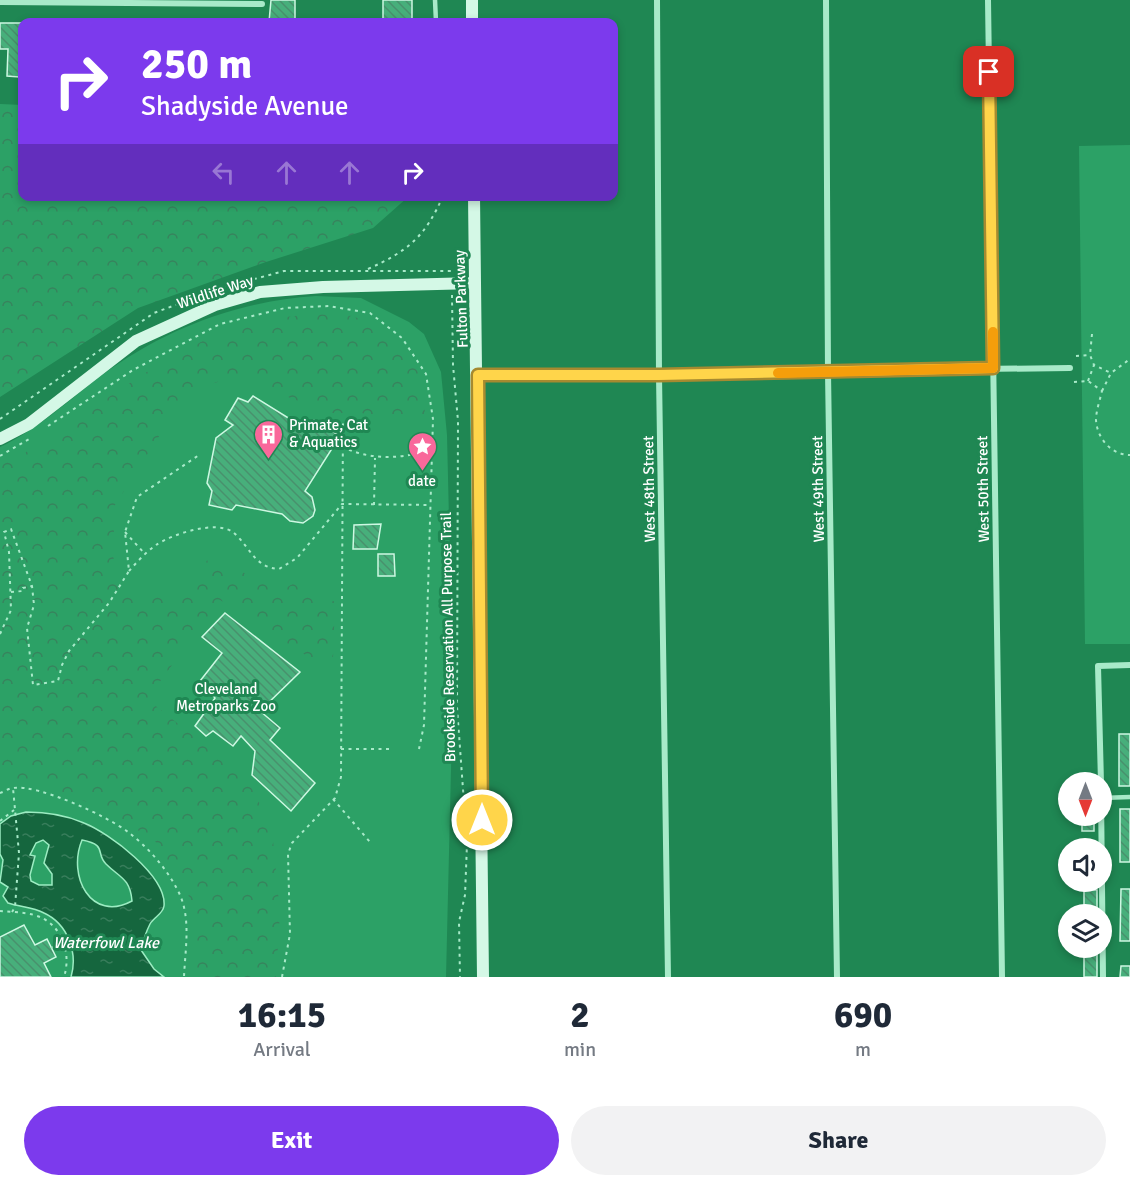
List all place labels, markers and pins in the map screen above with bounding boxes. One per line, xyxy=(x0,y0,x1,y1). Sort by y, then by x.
pin xyxy=(963,46,1014,97)
place label: Primate, Cat & Aquatics xyxy=(289,416,368,451)
building icon: Primate, Cat & Aquatics xyxy=(252,418,284,460)
place icon: date xyxy=(406,430,438,472)
place label: date xyxy=(408,472,436,490)

